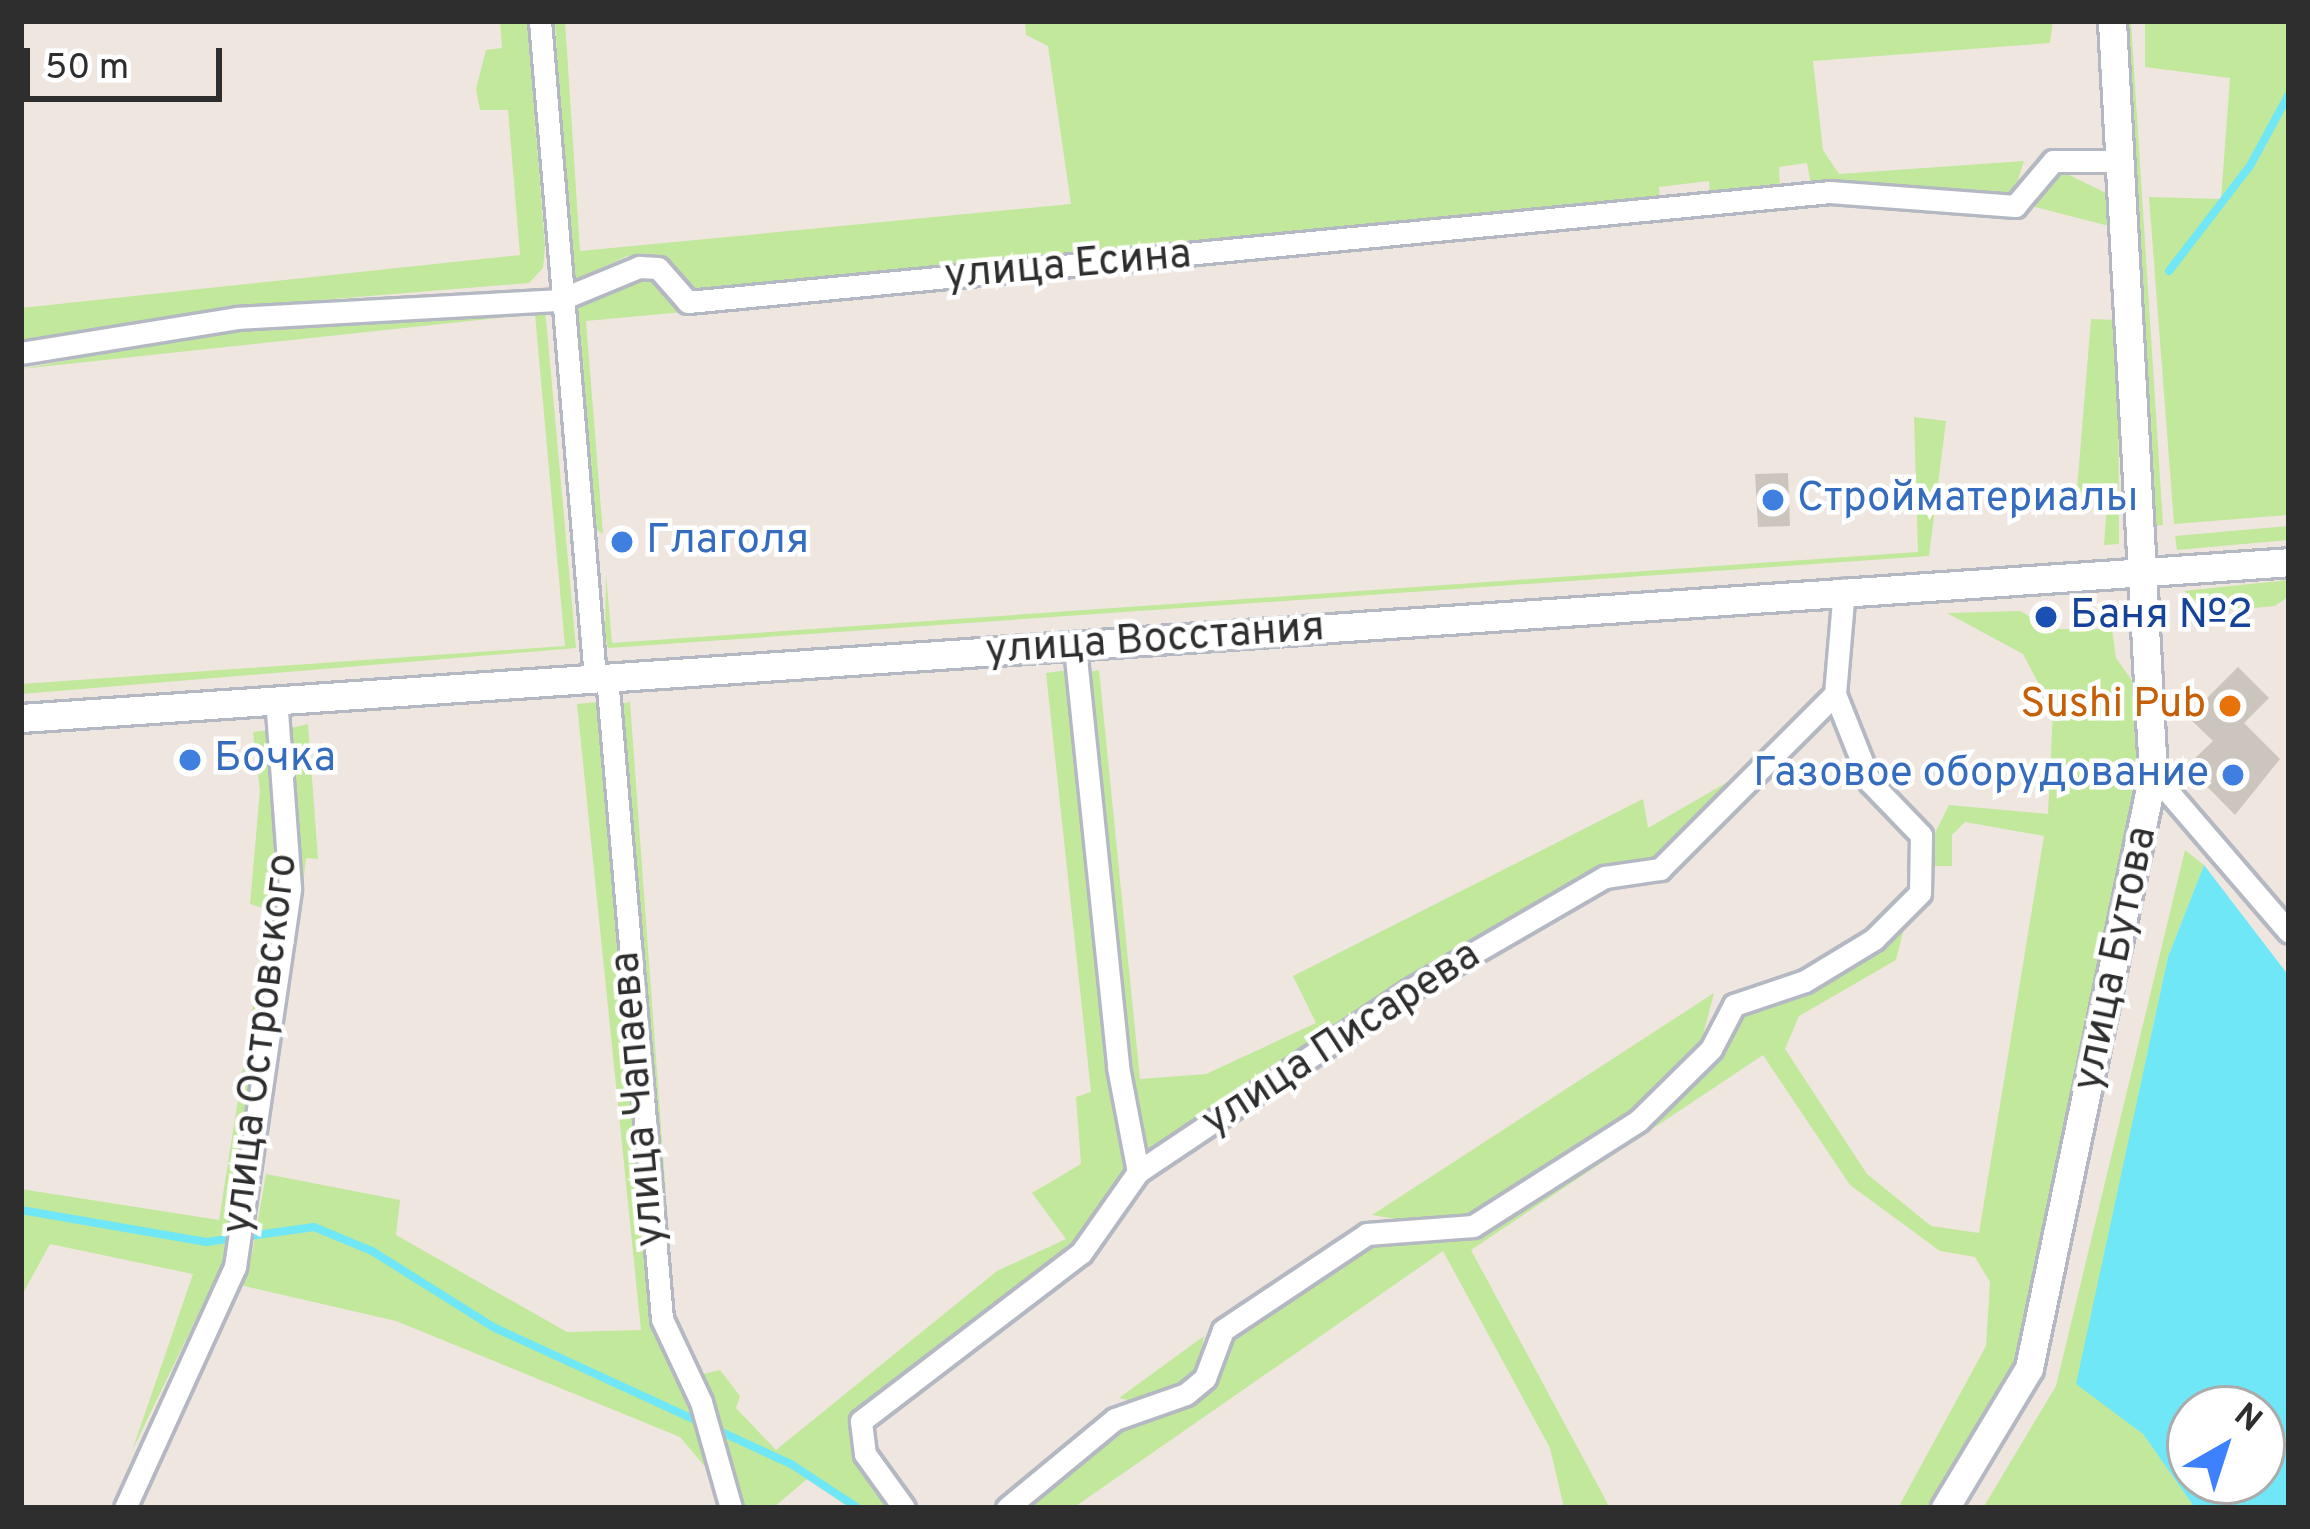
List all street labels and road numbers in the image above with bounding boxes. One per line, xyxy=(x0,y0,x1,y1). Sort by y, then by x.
street label: улица Есина xyxy=(942,231,1194,303)
street label: улица Восстания xyxy=(984,604,1326,678)
street label: улица Бутова xyxy=(2064,822,2170,1096)
street label: улица Островского xyxy=(214,851,310,1237)
street label: улица Писарева xyxy=(1194,931,1490,1149)
street label: улица Чапаева xyxy=(602,949,678,1249)

